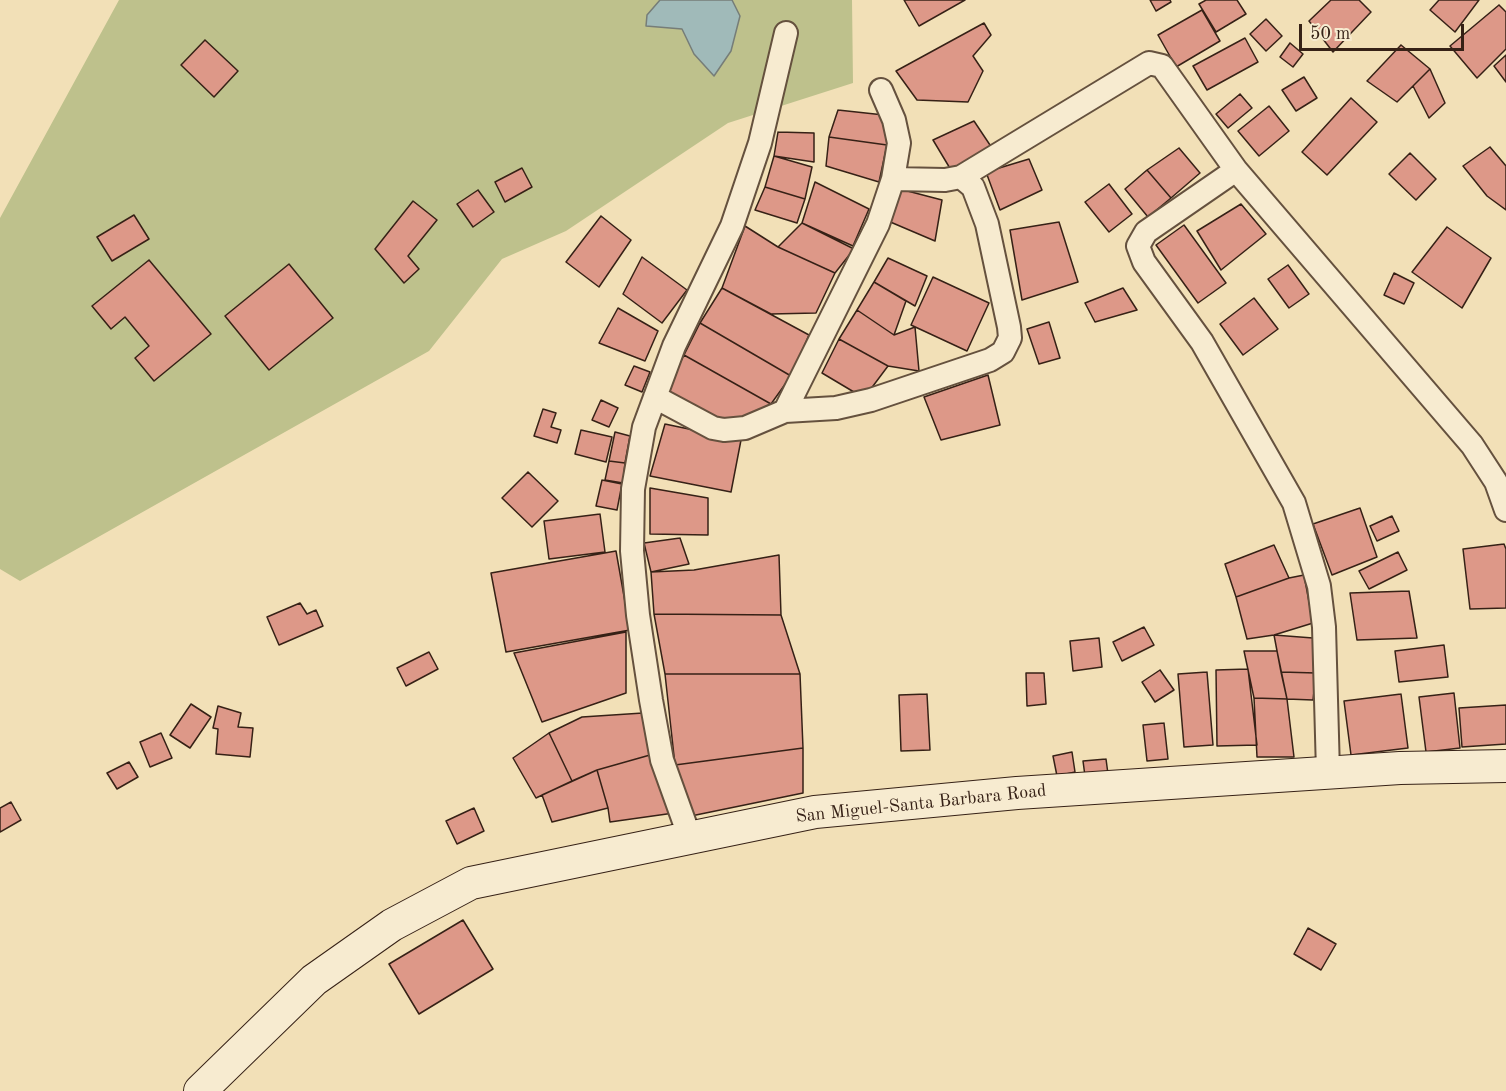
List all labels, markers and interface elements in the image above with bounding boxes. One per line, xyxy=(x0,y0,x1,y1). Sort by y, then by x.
scale bar xyxy=(1302,12,1467,50)
text: 50 m xyxy=(1310,25,1350,43)
street label: San Miguel-Santa Barbara Road xyxy=(795,780,1047,828)

